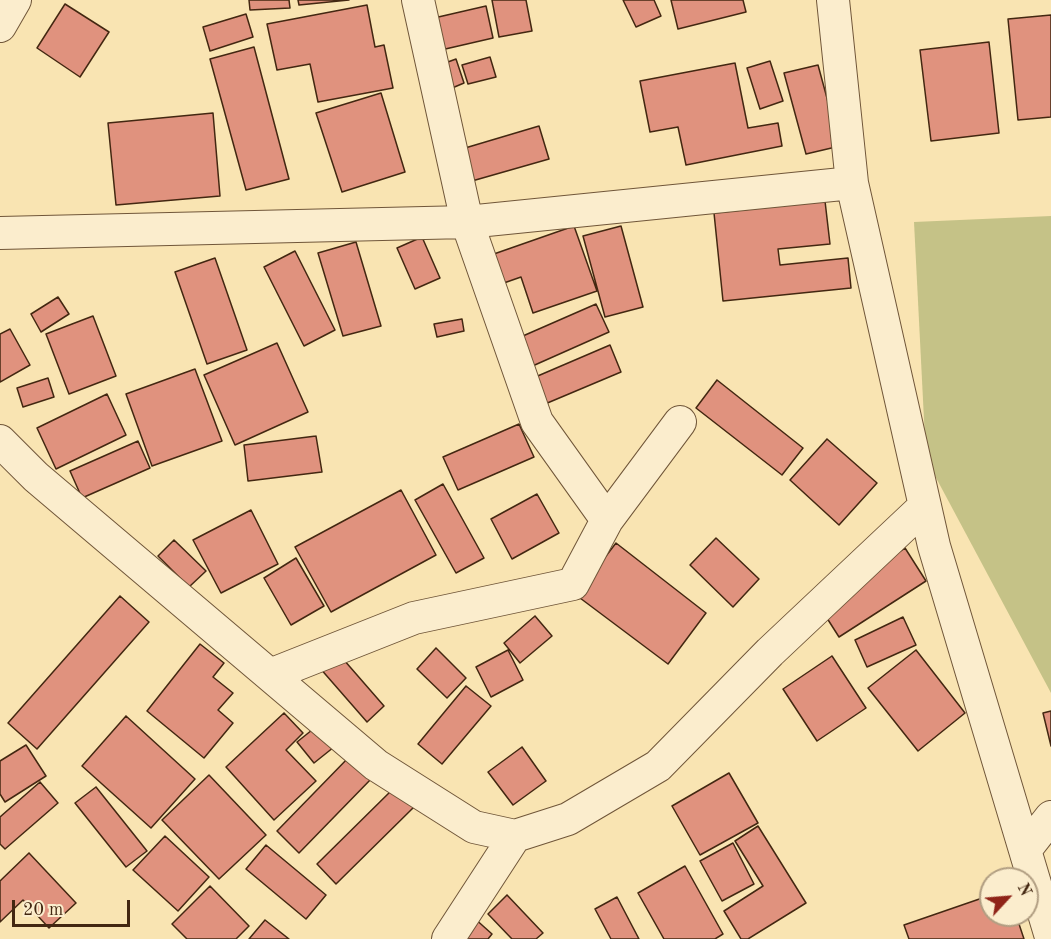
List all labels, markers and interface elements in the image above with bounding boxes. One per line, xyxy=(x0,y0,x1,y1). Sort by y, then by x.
north arrow xyxy=(979,867,1039,927)
text: N xyxy=(1014,881,1033,899)
scale bar xyxy=(15,888,134,926)
text: 20 m xyxy=(23,901,63,919)

